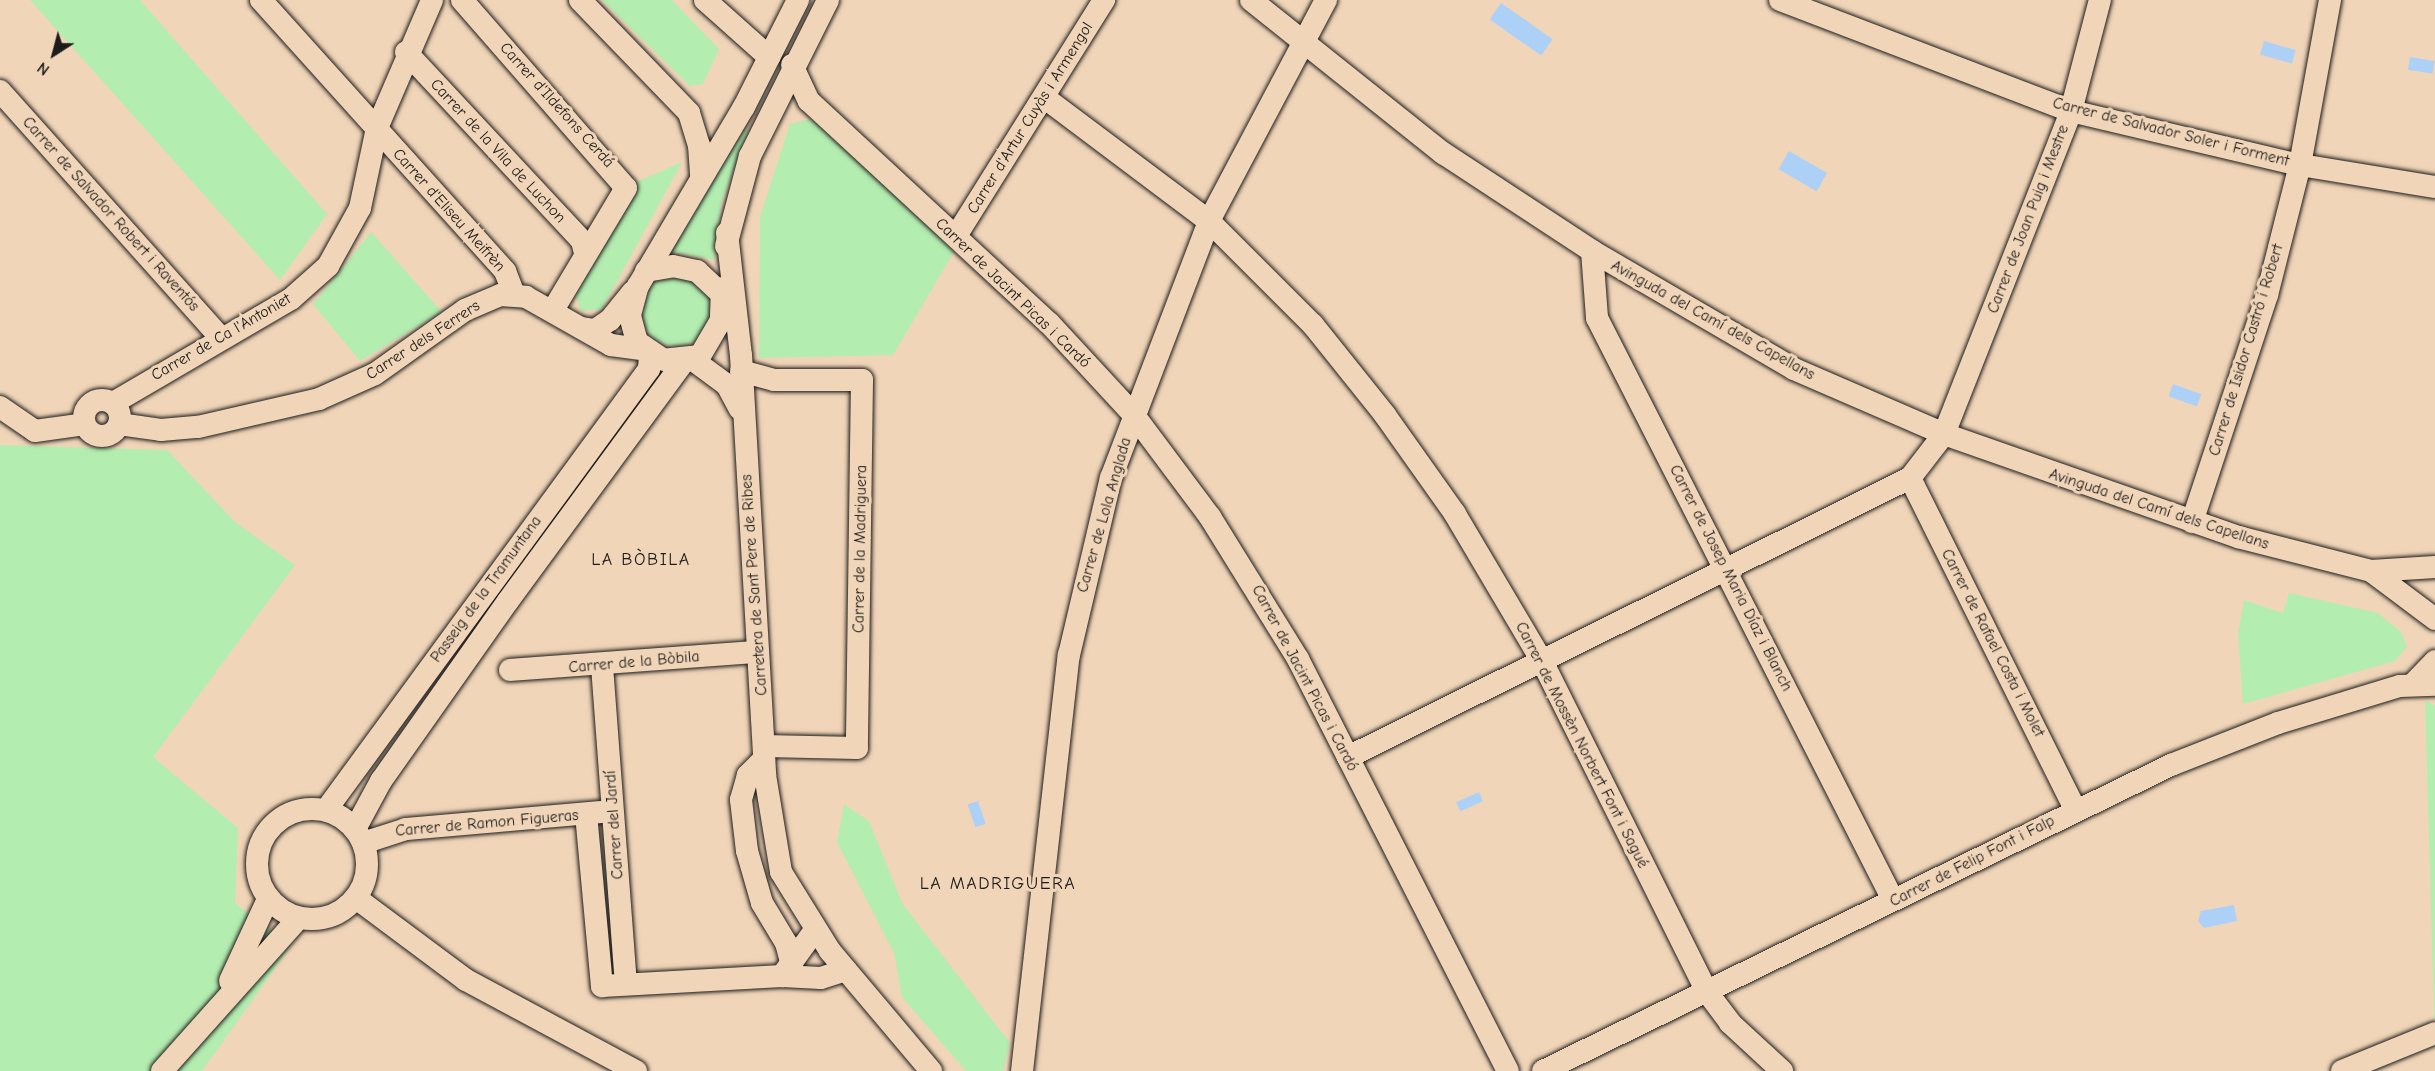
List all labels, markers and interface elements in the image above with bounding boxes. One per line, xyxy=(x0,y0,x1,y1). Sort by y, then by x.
street label: Carrer d'Artur Cuyàs i Armengol xyxy=(963,19,1097,217)
north arrow xyxy=(24,24,84,84)
street label: Carrer d'Ildefons Cerdá xyxy=(496,38,618,172)
text: N xyxy=(34,58,53,79)
street label: Carrer de la Vila de Luchon xyxy=(426,75,570,227)
street label: Carrer de Salvador Soler i Forment xyxy=(2051,93,2291,171)
street label: Carrer de Salvador Robert i Raventós xyxy=(18,113,204,315)
street label: Carrer de Joan Puig i Mestre xyxy=(1983,122,2073,316)
street label: Carrer d'Eliseu Meifrèn xyxy=(389,144,509,276)
street label: Carrer de Jacint Picas i Cardó xyxy=(931,214,1095,372)
street label: Carrer de Isidor Castró i Robert xyxy=(2205,242,2287,458)
street label: Avinguda del Camí dels Capellans xyxy=(1608,256,1818,384)
street label: Carrer de Ca l'Antoniet xyxy=(148,289,294,385)
street label: Carrer dels Ferrers xyxy=(362,296,484,384)
street label: Carrer de Lola Anglada xyxy=(1073,435,1135,595)
street label: Carrer de Josep Maria Díaz i Blanch xyxy=(1665,462,1797,694)
street label: Avinguda del Camí dels Capellans xyxy=(2047,464,2271,554)
street label: Carrer de la Madriguera xyxy=(849,465,871,633)
street label: Carretera de Sant Pere de Ribes xyxy=(737,474,771,696)
street label: Passeig de la Tramuntana xyxy=(426,512,546,666)
street label: Carrer de Rafael Costa i Molet xyxy=(1937,546,2049,740)
district label: LA BÒBILA xyxy=(591,549,691,571)
street label: Carrer de Jacint Picas i Cardó xyxy=(1248,582,1362,774)
street label: Carrer de Mossèn Norbert Font i Sagué xyxy=(1511,619,1653,871)
street label: Carrer de la Bòbila xyxy=(568,647,700,677)
street label: Carrer del Jardí xyxy=(601,770,627,880)
street label: Carrer de Ramon Figueras xyxy=(395,805,579,841)
street label: Carrer de Felip Font i Falp xyxy=(1886,811,2058,911)
district label: LA MADRIGUERA xyxy=(920,873,1076,895)

